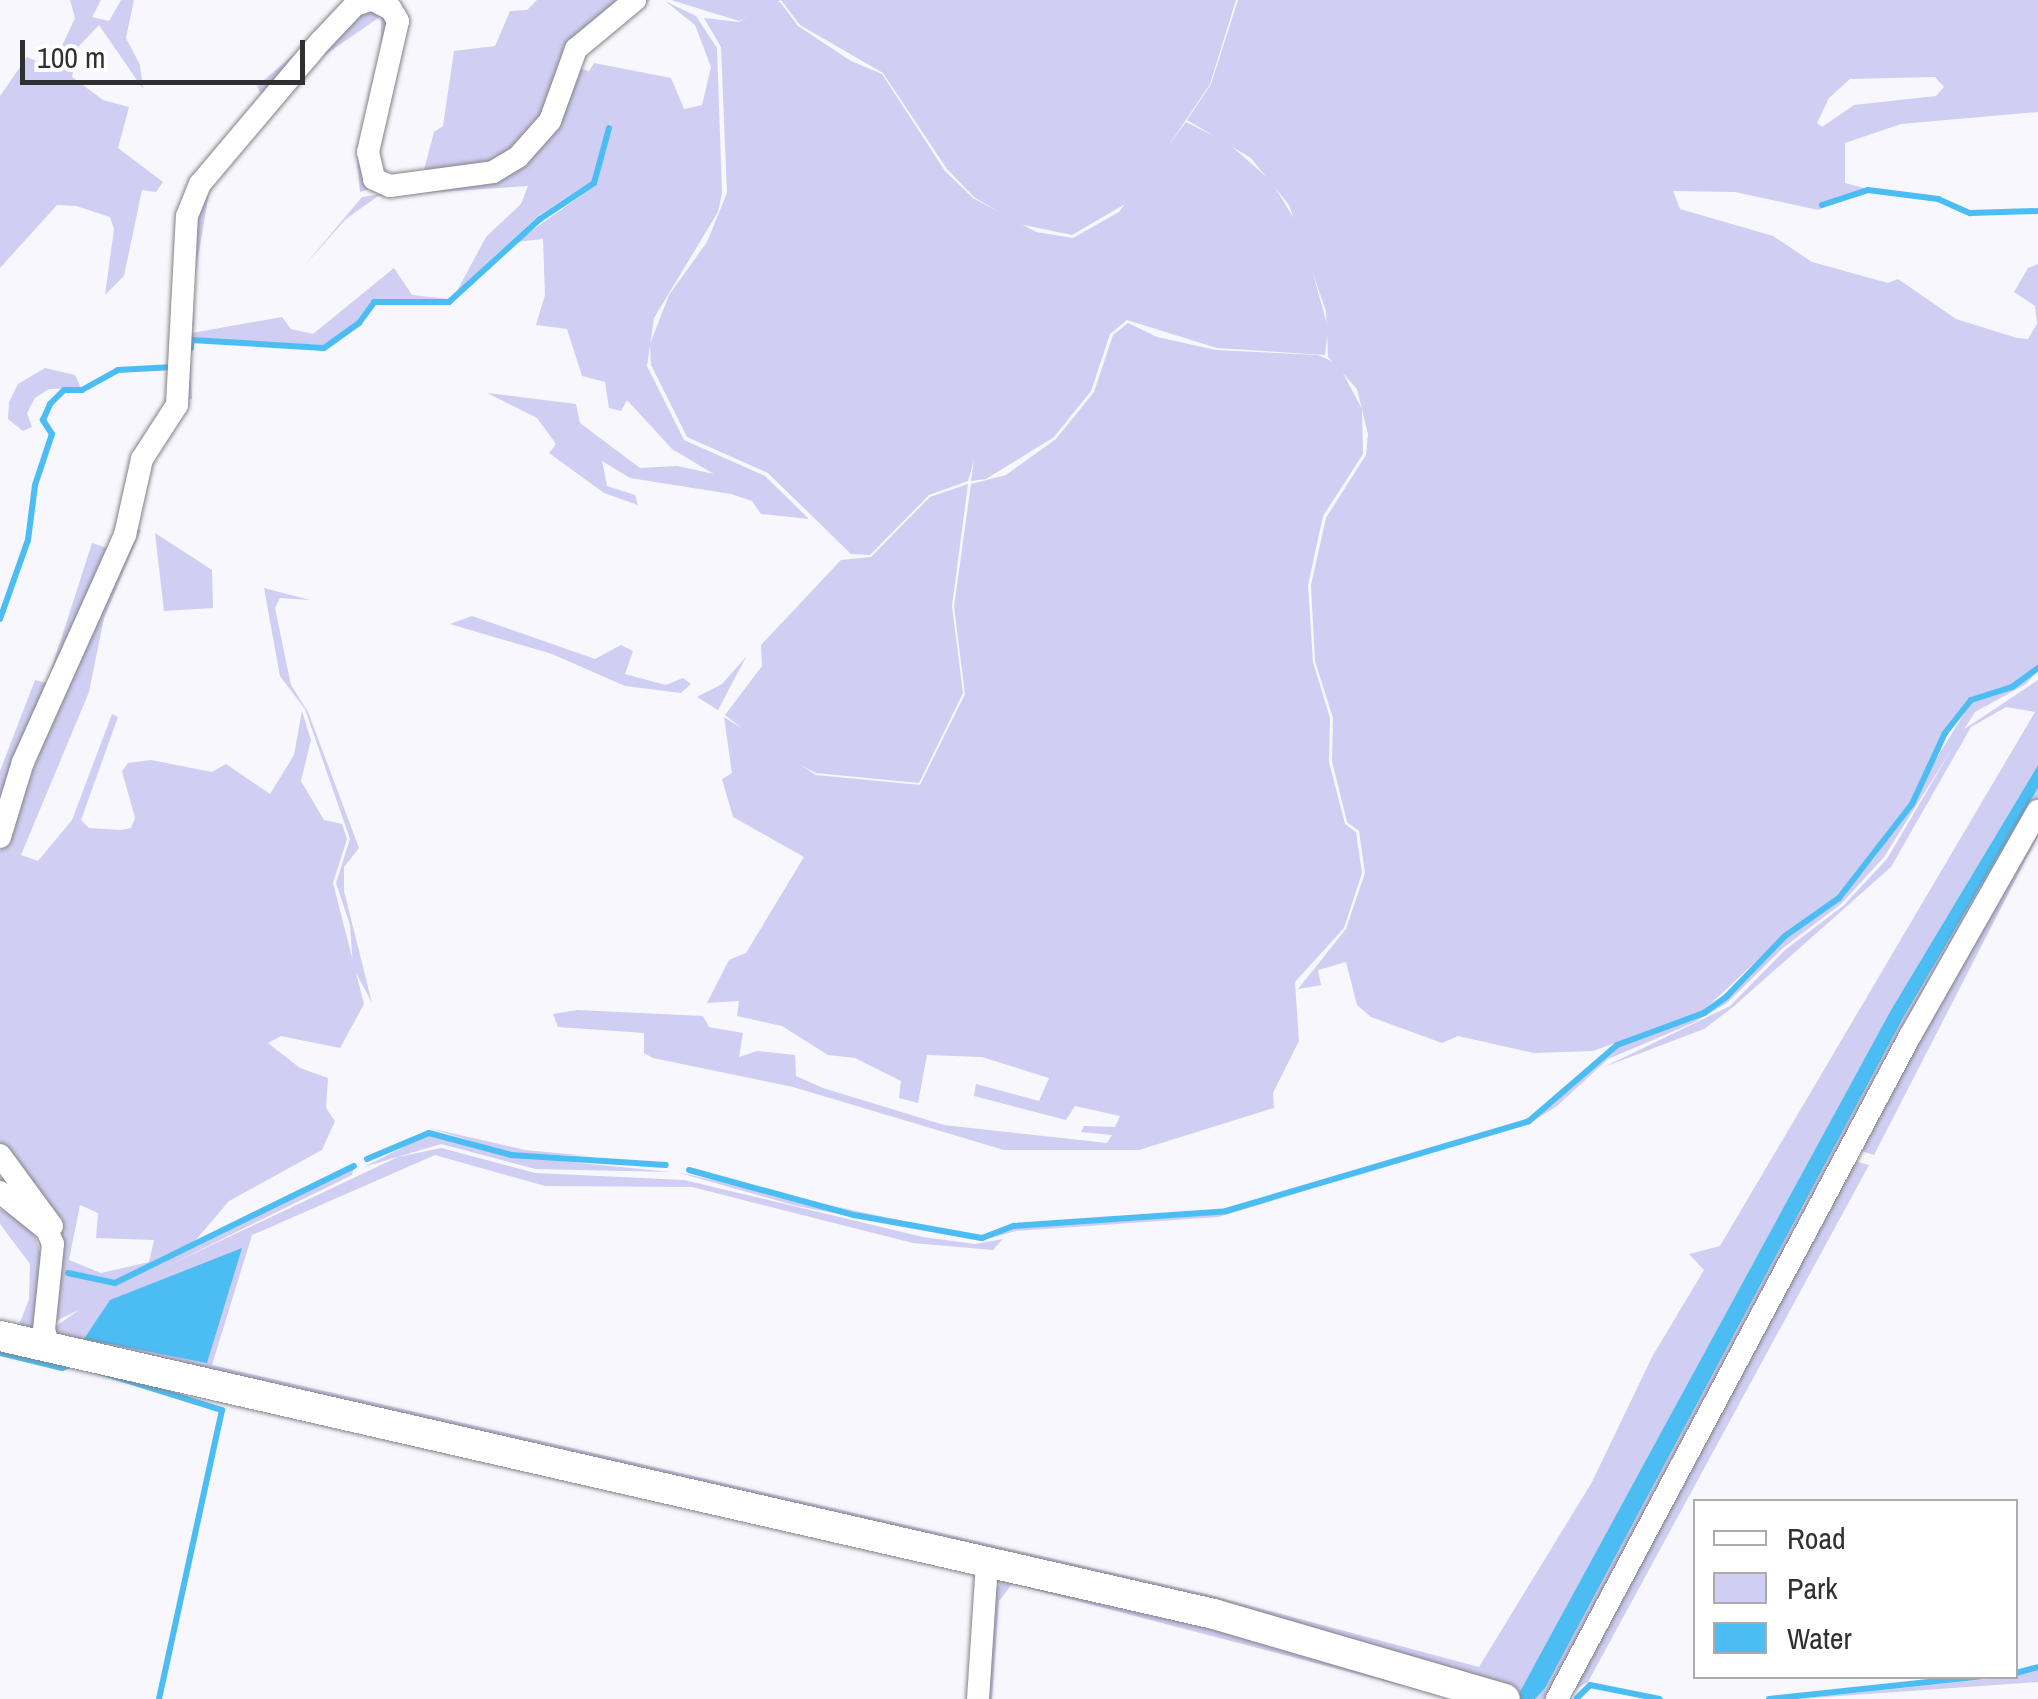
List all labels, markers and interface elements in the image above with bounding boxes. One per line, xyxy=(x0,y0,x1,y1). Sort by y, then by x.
scale bar xyxy=(25,20,310,82)
text: 100 m xyxy=(37,37,105,77)
legend xyxy=(1693,1499,2018,1679)
text: Road xyxy=(1787,1518,1846,1558)
text: Park xyxy=(1787,1568,1838,1608)
text: Water xyxy=(1787,1618,1852,1658)

